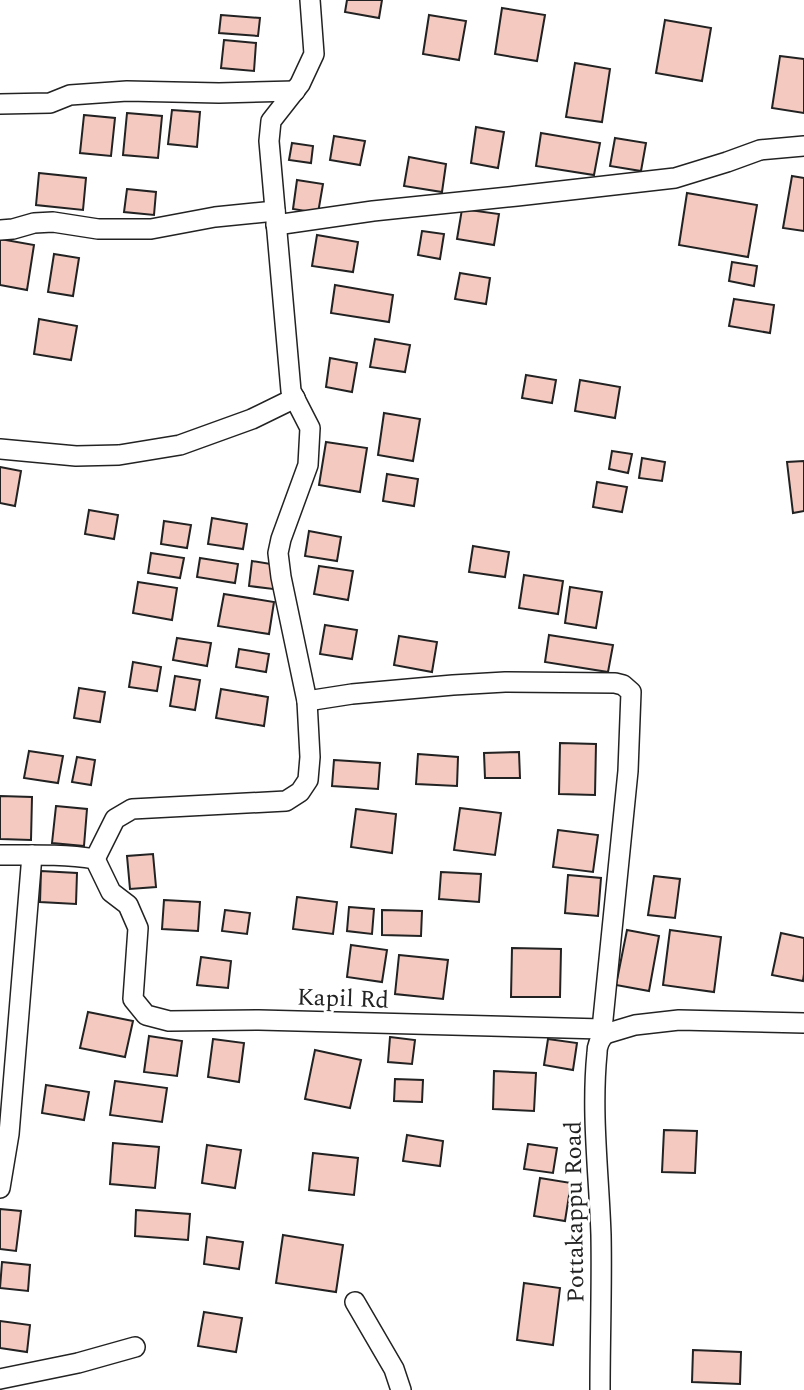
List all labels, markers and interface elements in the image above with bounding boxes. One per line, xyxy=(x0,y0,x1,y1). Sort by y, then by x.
street label: Kapil Rd xyxy=(296,979,390,1019)
street label: Pottakappu Road xyxy=(555,1121,595,1303)

